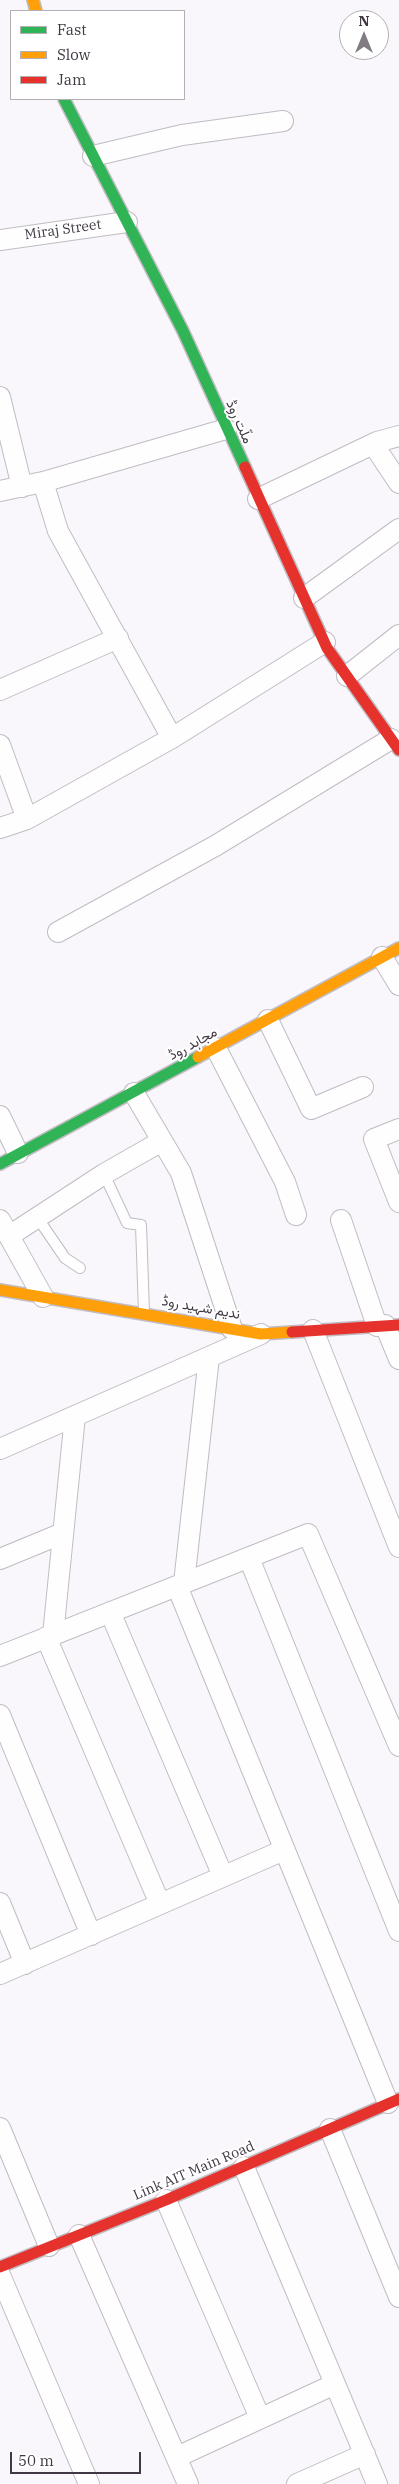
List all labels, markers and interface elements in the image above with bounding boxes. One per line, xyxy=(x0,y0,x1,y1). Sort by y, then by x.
legend xyxy=(10,10,185,100)
north arrow xyxy=(339,10,389,60)
text: N xyxy=(358,12,370,30)
text: Fast xyxy=(57,20,87,39)
text: Slow xyxy=(57,45,90,64)
text: Jam xyxy=(57,70,86,89)
street label: Miraj Street xyxy=(24,216,102,244)
street label: ملّت روڈ xyxy=(222,398,256,446)
street label: مجاہد روڈ xyxy=(166,1024,220,1064)
street label: ندیم شہید روڈ xyxy=(161,1293,241,1323)
street label: Link AIT Main Road xyxy=(131,2138,257,2204)
scale bar xyxy=(12,2442,144,2474)
text: 50 m xyxy=(18,2451,54,2470)

